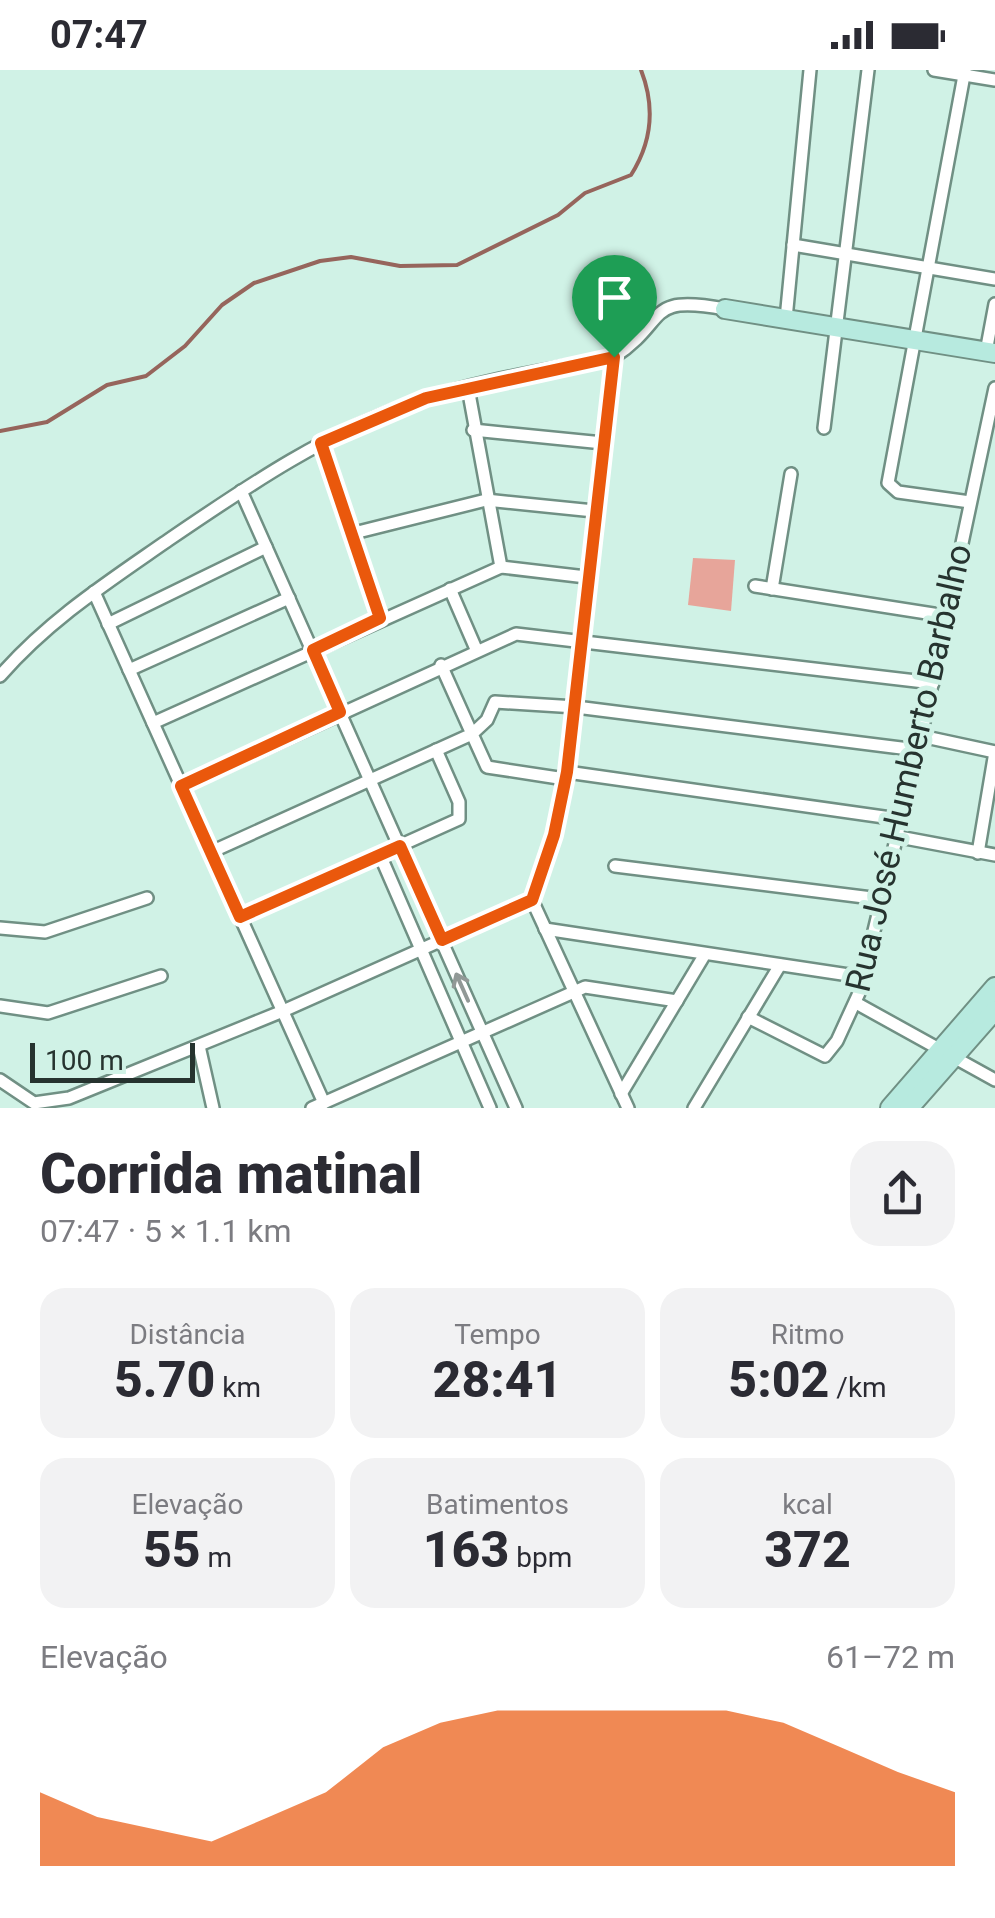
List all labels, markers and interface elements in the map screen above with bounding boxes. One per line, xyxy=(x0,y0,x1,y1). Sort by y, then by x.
text: 07:47 xyxy=(50,13,148,57)
pin xyxy=(572,255,657,358)
icon: arrive xyxy=(587,270,642,325)
street label: Rua José Humberto Barbalho xyxy=(838,540,980,996)
one-way arrow xyxy=(452,973,471,1003)
scale bar xyxy=(30,1038,195,1083)
text: 100 m xyxy=(45,1044,124,1077)
button: share xyxy=(850,1141,955,1246)
text: Corrida matinal xyxy=(40,1142,422,1206)
text: 07:47 · 5 × 1.1 km xyxy=(40,1212,291,1250)
text: Distância xyxy=(129,1318,246,1351)
text: Tempo xyxy=(454,1318,541,1351)
text: Ritmo xyxy=(771,1318,844,1351)
text: 5.70 xyxy=(114,1351,215,1409)
text: 28:41 xyxy=(433,1351,562,1409)
text: 5:02 xyxy=(728,1351,829,1409)
text: km xyxy=(215,1371,261,1404)
text: /km xyxy=(829,1371,887,1404)
text: Elevação xyxy=(132,1488,243,1521)
text: Batimentos xyxy=(426,1488,569,1521)
text: kcal xyxy=(782,1488,833,1521)
text: 55 xyxy=(143,1521,201,1579)
text: 163 xyxy=(423,1521,509,1579)
text: 372 xyxy=(764,1521,851,1579)
text: m xyxy=(201,1541,232,1574)
text: bpm xyxy=(509,1541,572,1574)
text: Elevação xyxy=(40,1638,168,1676)
text: 61–72 m xyxy=(826,1638,955,1676)

